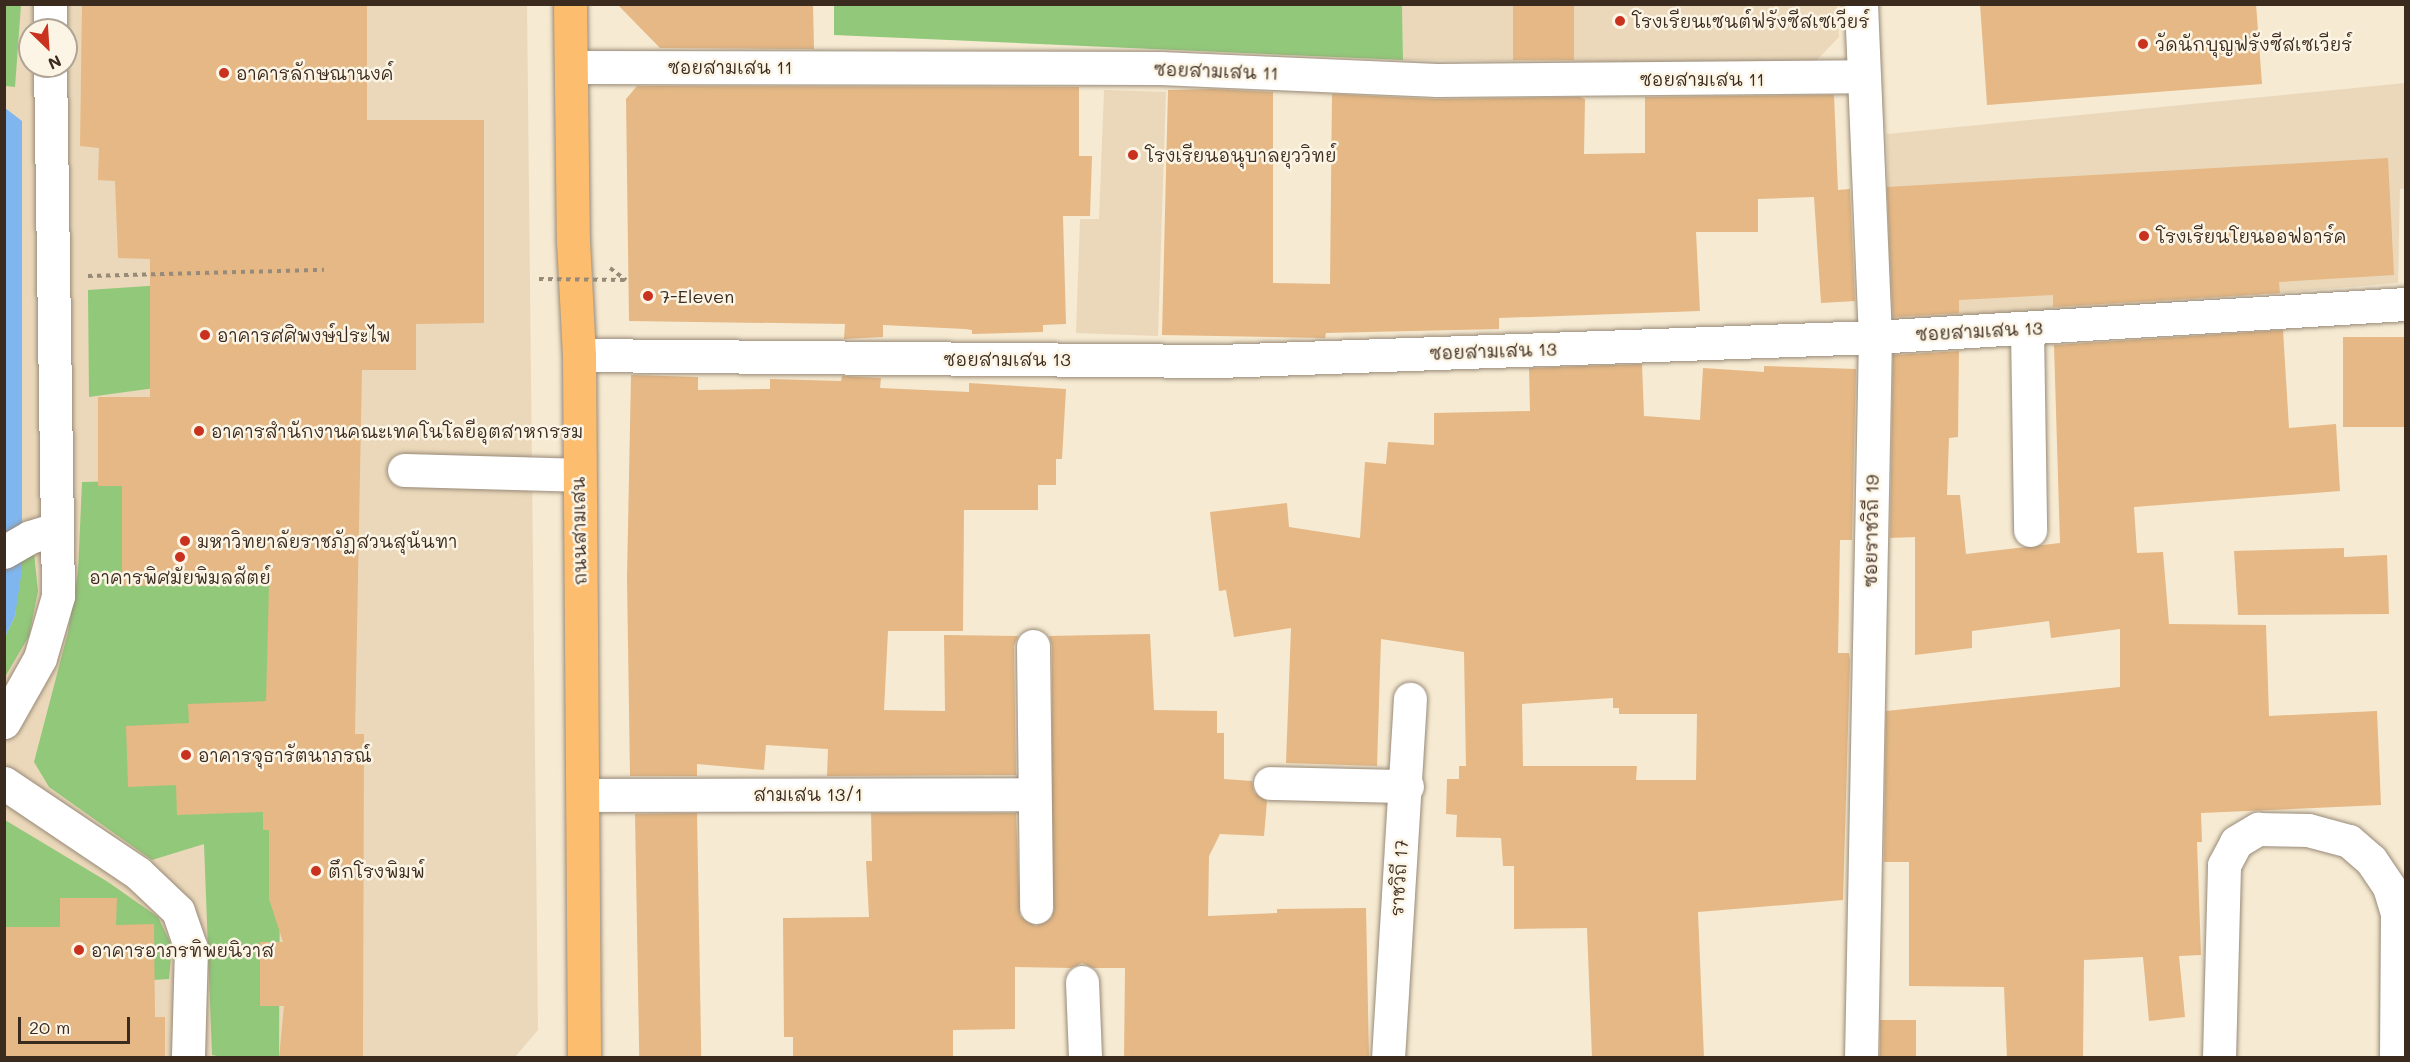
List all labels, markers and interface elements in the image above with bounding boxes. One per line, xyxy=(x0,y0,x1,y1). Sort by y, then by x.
place label: โรงเรียนเซนต์ฟรังซีสเซเวียร์ xyxy=(1632,10,1869,32)
marker: โรงเรียนเซนต์ฟรังซีสเซเวียร์ xyxy=(1613,14,1627,28)
north arrow xyxy=(18,18,78,78)
place label: วัดนักบุญฟรังซีสเซเวียร์ xyxy=(2155,33,2352,55)
marker: วัดนักบุญฟรังซีสเซเวียร์ xyxy=(2136,37,2150,51)
text: N xyxy=(45,51,65,75)
street label: ซอยสามเสน 11 xyxy=(667,56,793,78)
street label: ซอยสามเสน 11 xyxy=(1153,58,1279,84)
place label: อาคารลักษณานงค์ xyxy=(236,62,394,84)
marker: อาคารลักษณานงค์ xyxy=(217,66,231,80)
street label: ซอยสามเสน 11 xyxy=(1639,68,1765,90)
place label: โรงเรียนอนุบาลยุววิทย์ xyxy=(1145,144,1337,166)
marker: โรงเรียนอนุบาลยุววิทย์ xyxy=(1126,148,1140,162)
place label: โรงเรียนโยนออฟอาร์ค xyxy=(2156,225,2347,247)
marker: โรงเรียนโยนออฟอาร์ค xyxy=(2137,229,2151,243)
place label: 7-Eleven xyxy=(660,285,734,307)
marker: 7-Eleven xyxy=(641,289,655,303)
street label: ซอยสามเสน 13 xyxy=(1915,317,2043,345)
place label: อาคารศศิพงษ์ประไพ xyxy=(217,324,391,346)
marker: อาคารศศิพงษ์ประไพ xyxy=(198,328,212,342)
street label: ซอยสามเสน 13 xyxy=(1429,338,1557,364)
street label: ซอยสามเสน 13 xyxy=(943,348,1071,370)
place label: อาคารสำนักงานคณะเทคโนโลยีอุตสาหกรรม xyxy=(211,420,583,442)
marker: อาคารสำนักงานคณะเทคโนโลยีอุตสาหกรรม xyxy=(192,424,206,438)
street label: ซอยราชวิถี 19 xyxy=(1859,474,1883,588)
street label: ถนนสามเสน xyxy=(567,477,591,585)
place label: มหาวิทยาลัยราชภัฏสวนสุนันทา xyxy=(197,530,457,552)
marker: มหาวิทยาลัยราชภัฏสวนสุนันทา xyxy=(178,534,192,548)
marker: อาคารพิศมัยพิมลสัตย์ xyxy=(173,550,187,564)
place label: อาคารพิศมัยพิมลสัตย์ xyxy=(89,566,271,588)
place label: อาคารจุธารัตนาภรณ์ xyxy=(198,744,371,766)
marker: อาคารจุธารัตนาภรณ์ xyxy=(179,748,193,762)
street label: สามเสน 13/1 xyxy=(753,783,863,805)
street label: ราชวิถี 17 xyxy=(1386,839,1412,917)
place label: ตึกโรงพิมพ์ xyxy=(328,860,425,882)
marker: ตึกโรงพิมพ์ xyxy=(309,864,323,878)
place label: อาคารอาภรทิพยนิวาส xyxy=(91,939,274,961)
marker: อาคารอาภรทิพยนิวาส xyxy=(72,943,86,957)
scale bar xyxy=(21,1005,134,1043)
text: 20 m xyxy=(29,1015,70,1039)

